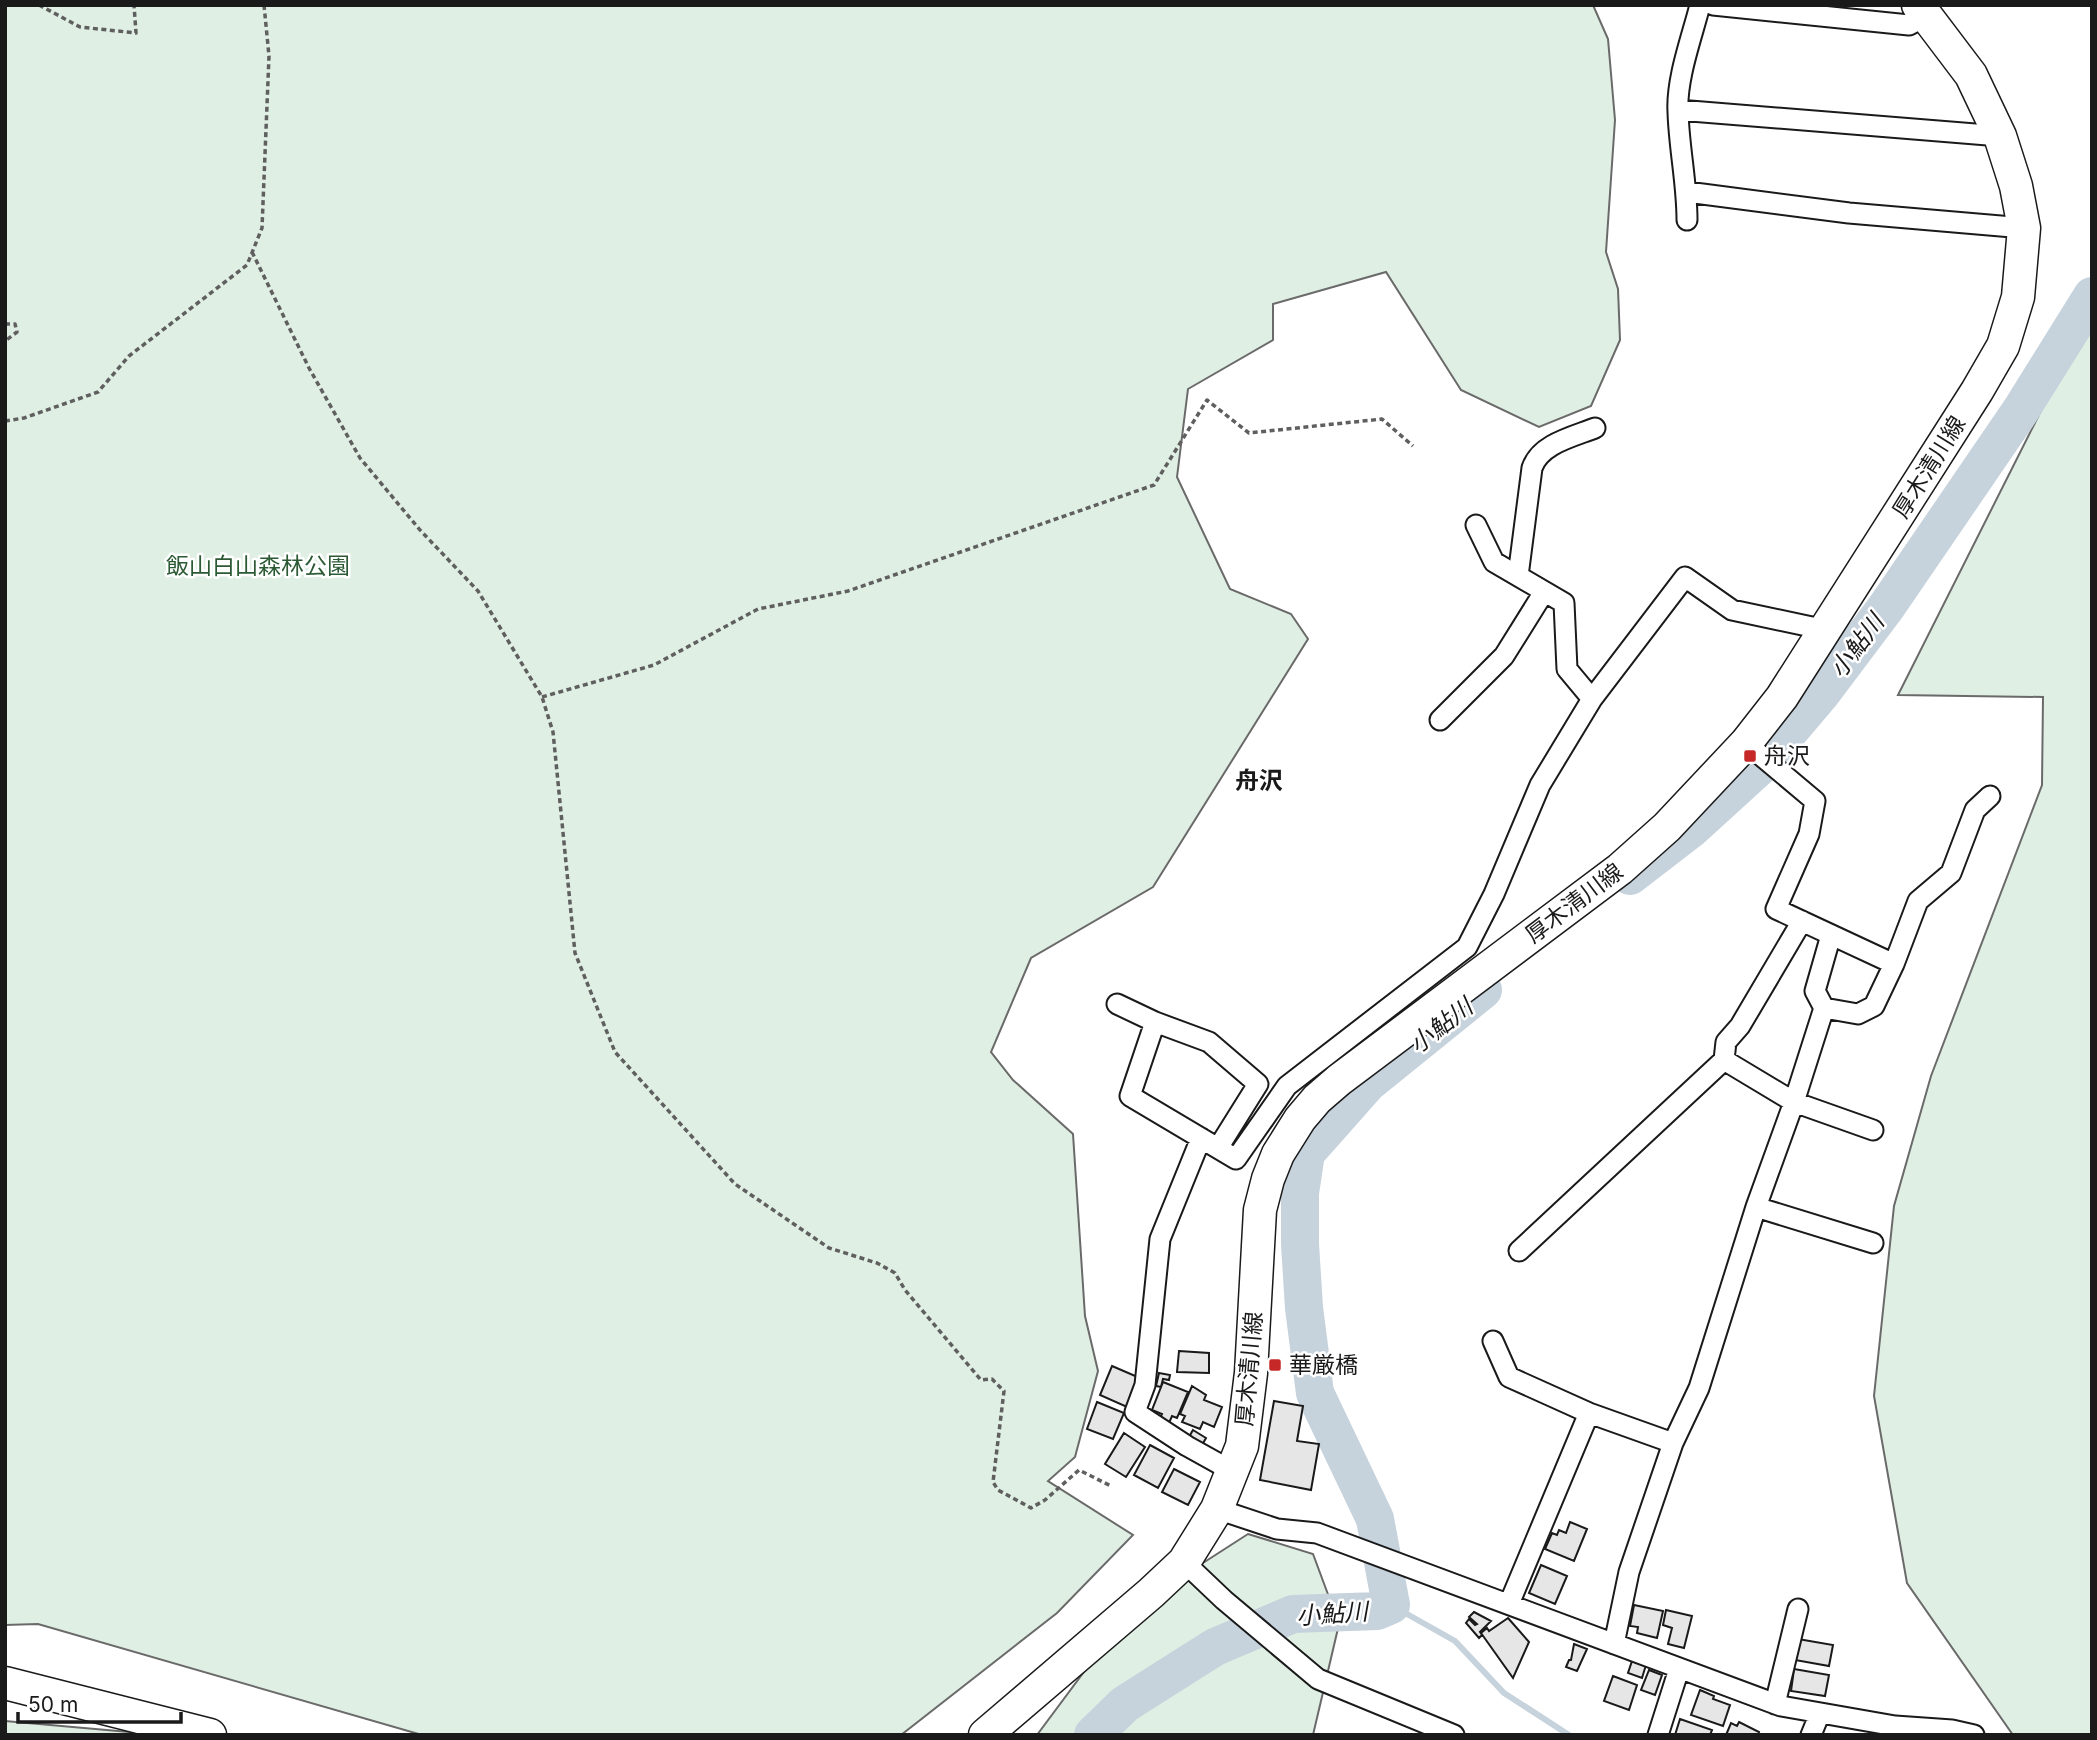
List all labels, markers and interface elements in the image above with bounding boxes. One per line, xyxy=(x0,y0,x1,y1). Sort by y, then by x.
street label: 厚木清川線 xyxy=(1887,411,1971,523)
park label: 飯山白山森林公園 xyxy=(166,552,350,580)
water label: 小鮎川 xyxy=(1823,606,1892,683)
place label: 舟沢 xyxy=(1764,742,1810,770)
marker: 舟沢 xyxy=(1742,748,1758,764)
district label: 舟沢 xyxy=(1235,766,1283,795)
street label: 厚木清川線 xyxy=(1520,857,1628,949)
water label: 小鮎川 xyxy=(1403,990,1480,1059)
street label: 厚木清川線 xyxy=(1230,1310,1268,1428)
place label: 華厳橋 xyxy=(1289,1351,1358,1379)
marker: 華厳橋 xyxy=(1267,1357,1283,1373)
water label: 小鮎川 xyxy=(1295,1596,1372,1630)
scale bar xyxy=(18,1680,180,1724)
text: 50 m xyxy=(28,1692,78,1717)

